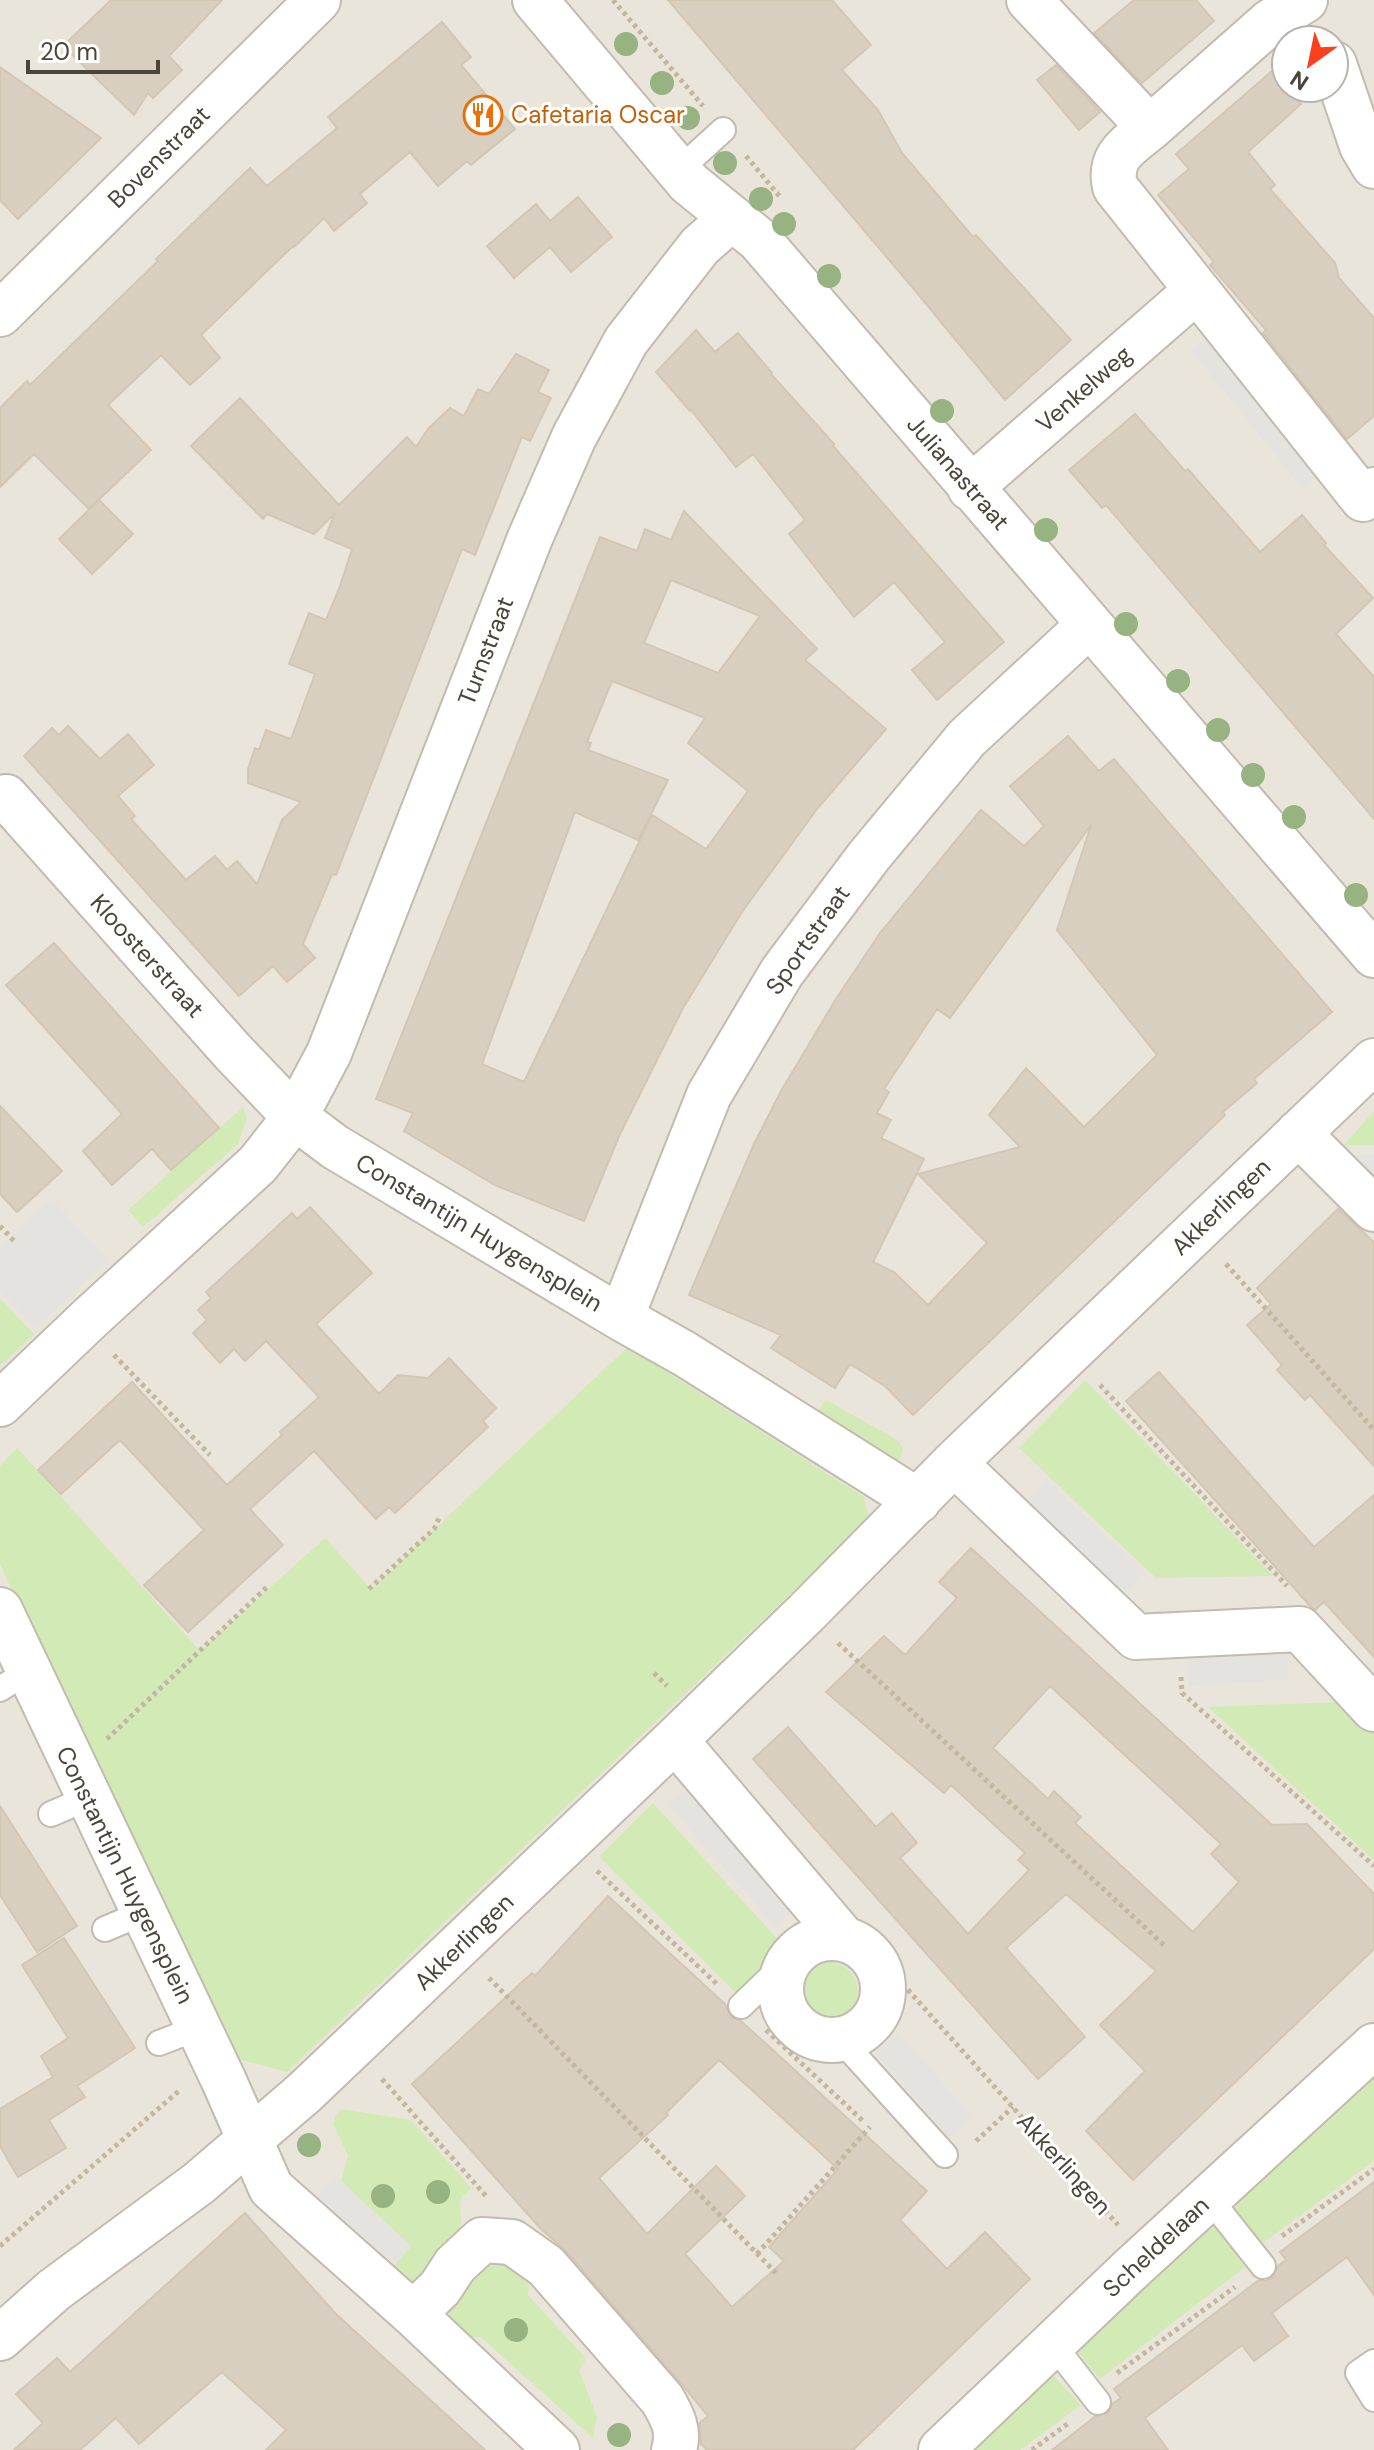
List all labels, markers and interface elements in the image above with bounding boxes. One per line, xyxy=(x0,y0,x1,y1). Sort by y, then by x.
scale bar xyxy=(28,24,158,74)
north arrow xyxy=(1270,24,1350,104)
text: 20 m xyxy=(40,36,98,67)
text: N xyxy=(1285,64,1314,97)
restaurant icon: Cafetaria Oscar xyxy=(462,94,504,136)
street label: Bovenstraat xyxy=(101,99,216,214)
place label: Cafetaria Oscar xyxy=(511,99,685,130)
street label: Venkelweg xyxy=(1029,339,1138,439)
street label: Julianastraat xyxy=(900,409,1017,536)
street label: Turnstraat xyxy=(451,592,520,709)
street label: Sportstraat xyxy=(759,879,857,1000)
street label: Kloosterstraat xyxy=(84,887,211,1024)
street label: Constantijn Huygensplein xyxy=(350,1146,608,1319)
street label: Akkerlingen xyxy=(1164,1151,1277,1262)
street label: Constantijn Huygensplein xyxy=(50,1741,201,2009)
street label: Akkerlingen xyxy=(407,1886,520,1997)
street label: Akkerlingen xyxy=(1010,2106,1118,2221)
street label: Scheldelaan xyxy=(1096,2189,1215,2304)

